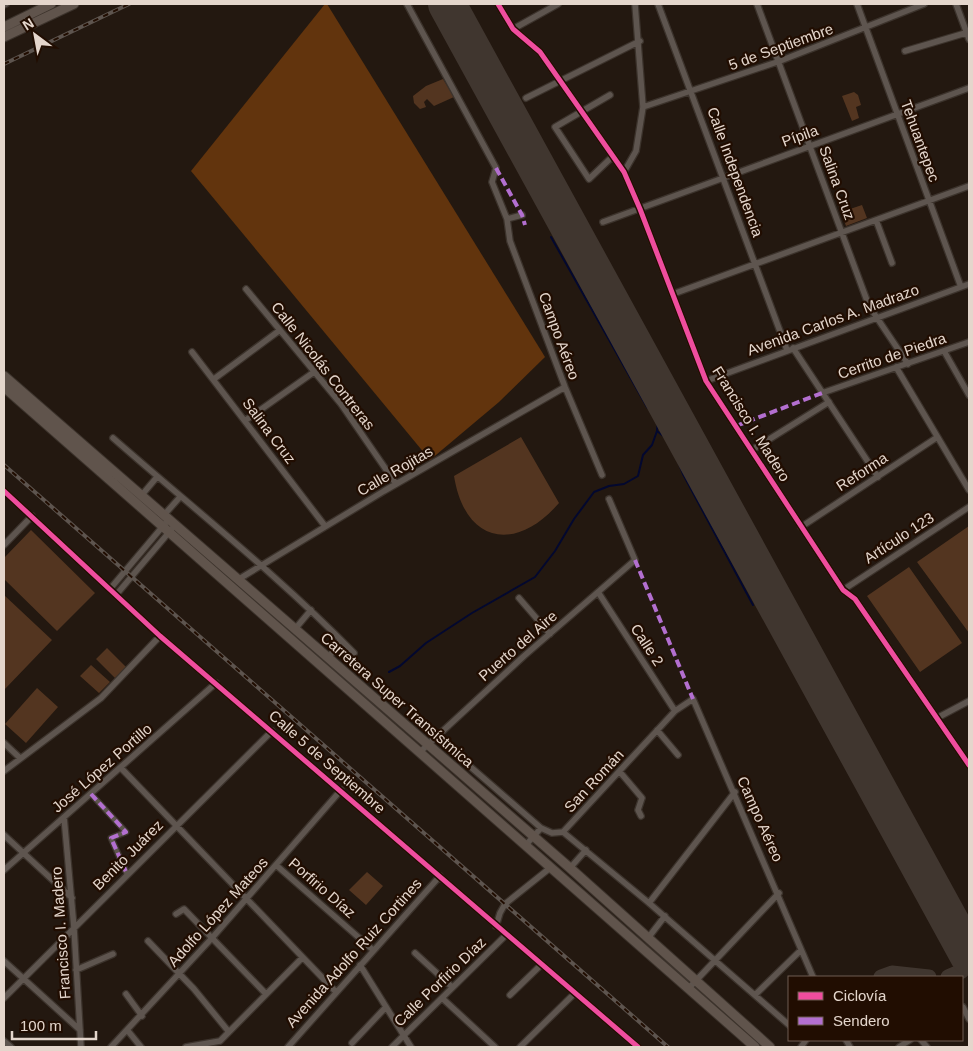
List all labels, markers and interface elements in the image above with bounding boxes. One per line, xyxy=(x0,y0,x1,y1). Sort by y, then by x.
north arrow xyxy=(10,10,60,60)
text: N xyxy=(20,15,37,33)
street label: 5 de Septiembre xyxy=(726,20,835,73)
street label: Tehuantepec xyxy=(898,98,943,185)
street label: Calle Independencia xyxy=(704,105,767,240)
street label: Pípila xyxy=(779,121,821,150)
street label: Salina Cruz xyxy=(816,143,859,222)
street label: Avenida Carlos A. Madrazo xyxy=(745,281,921,359)
street label: Campo Aéreo xyxy=(536,290,583,382)
street label: Calle Nicolás Contreras xyxy=(268,298,379,433)
street label: Cerrito de Piedra xyxy=(835,329,949,382)
street label: Francisco I. Madero xyxy=(709,363,794,484)
street label: Salina Cruz xyxy=(239,395,300,467)
street label: Calle Rojitas xyxy=(354,442,435,499)
street label: Reforma xyxy=(833,448,891,494)
street label: Artículo 123 xyxy=(861,509,937,567)
street label: Puerto del Aire xyxy=(475,607,560,684)
street label: Calle 2 xyxy=(628,621,667,669)
street label: Carretera Super Transístmica xyxy=(318,629,478,771)
street label: Calle 5 de Septiembre xyxy=(266,707,389,817)
street label: José López Portillo xyxy=(48,720,155,816)
street label: San Román xyxy=(560,746,627,815)
street label: Campo Aéreo xyxy=(734,773,787,864)
street label: Benito Juárez xyxy=(89,816,166,893)
street label: Adolfo López Mateos xyxy=(164,854,271,970)
street label: Porfirio Díaz xyxy=(286,854,359,921)
street label: Francisco I. Madero xyxy=(47,866,74,1000)
street label: Avenida Adolfo Ruiz Cortines xyxy=(282,875,425,1030)
street label: Calle Porfirio Díaz xyxy=(390,934,489,1030)
legend xyxy=(788,976,963,1041)
text: Ciclovía xyxy=(833,987,887,1004)
scale bar xyxy=(12,1008,96,1040)
text: Sendero xyxy=(833,1012,890,1029)
text: 100 m xyxy=(20,1017,62,1034)

